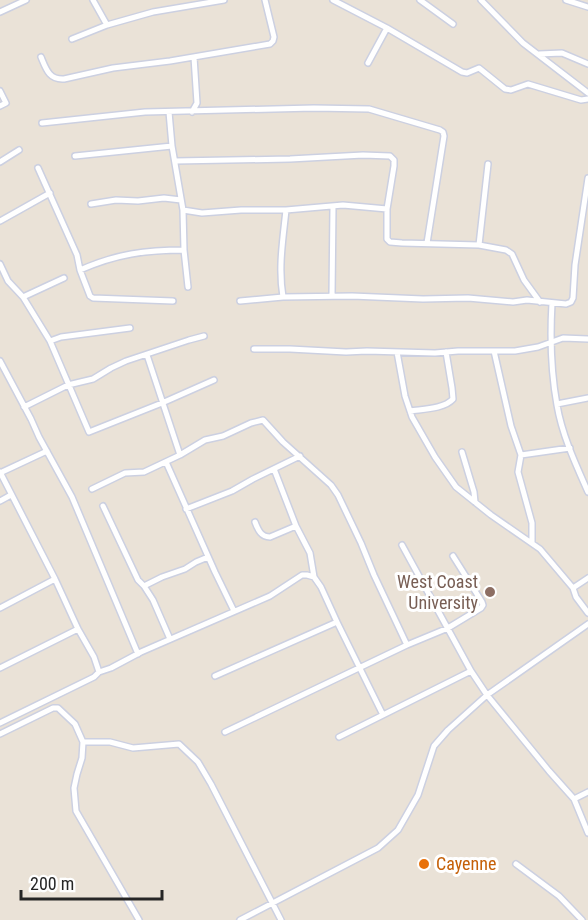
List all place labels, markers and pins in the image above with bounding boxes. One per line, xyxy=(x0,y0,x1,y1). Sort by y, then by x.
place label: West Coast University xyxy=(397,571,478,613)
marker: West Coast University xyxy=(483,585,497,599)
place label: Cayenne xyxy=(436,853,496,874)
marker: Cayenne xyxy=(417,857,431,871)

